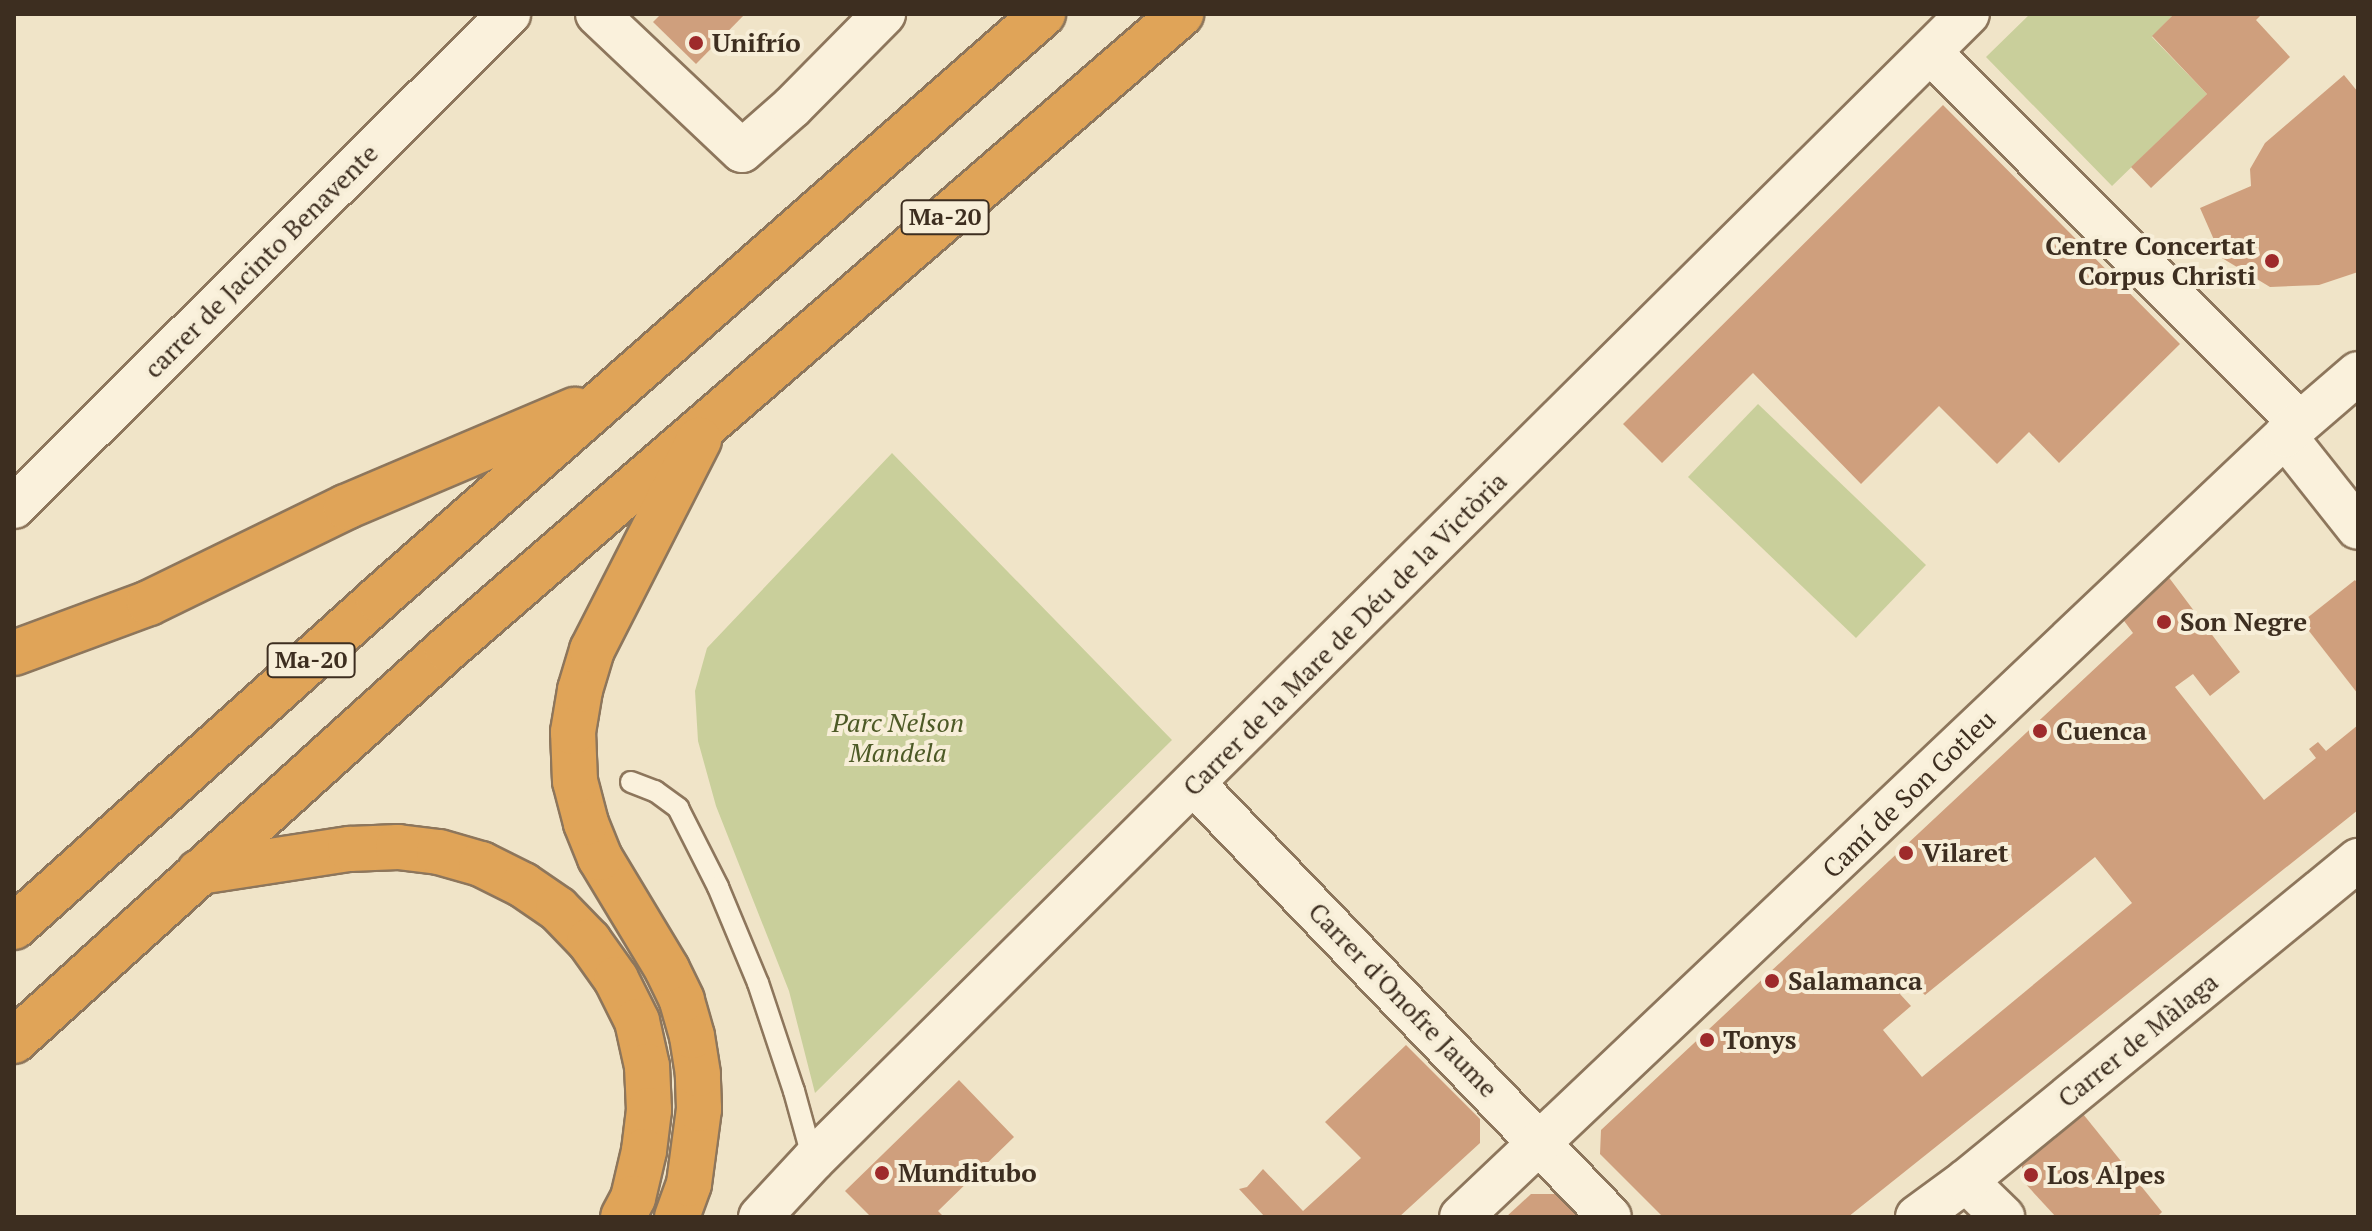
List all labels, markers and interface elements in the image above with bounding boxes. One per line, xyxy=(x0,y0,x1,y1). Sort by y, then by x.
place label: Unifrío xyxy=(712,27,801,59)
marker: Unifrío xyxy=(687,34,705,52)
street label: carrer de Jacinto Benavente xyxy=(138,138,384,384)
road number: Ma-20 xyxy=(899,197,991,237)
place label: Centre Concertat Corpus Christi xyxy=(2045,230,2256,292)
marker: Centre Concertat Corpus Christi xyxy=(2263,252,2281,270)
street label: Carrer de la Mare de Déu de la Victòria xyxy=(1176,465,1514,803)
place label: Son Negre xyxy=(2180,606,2307,638)
marker: Son Negre xyxy=(2155,613,2173,631)
road number: Ma-20 xyxy=(265,640,357,680)
street label: Camí de Son Gotleu xyxy=(1816,704,2002,884)
park label: Parc Nelson Mandela xyxy=(832,707,964,768)
place label: Cuenca xyxy=(2056,715,2147,747)
marker: Cuenca xyxy=(2031,722,2049,740)
place label: Vilaret xyxy=(1922,837,2008,869)
marker: Vilaret xyxy=(1897,844,1915,862)
street label: Carrer d'Onofre Jaume xyxy=(1302,896,1504,1104)
place label: Salamanca xyxy=(1788,965,1922,997)
street label: Carrer de Màlaga xyxy=(2052,966,2224,1114)
marker: Salamanca xyxy=(1763,972,1781,990)
place label: Tonys xyxy=(1723,1024,1797,1056)
marker: Tonys xyxy=(1698,1031,1716,1049)
place label: Munditubo xyxy=(898,1157,1037,1189)
place label: Los Alpes xyxy=(2047,1159,2166,1191)
marker: Munditubo xyxy=(873,1164,891,1182)
marker: Los Alpes xyxy=(2022,1166,2040,1184)

